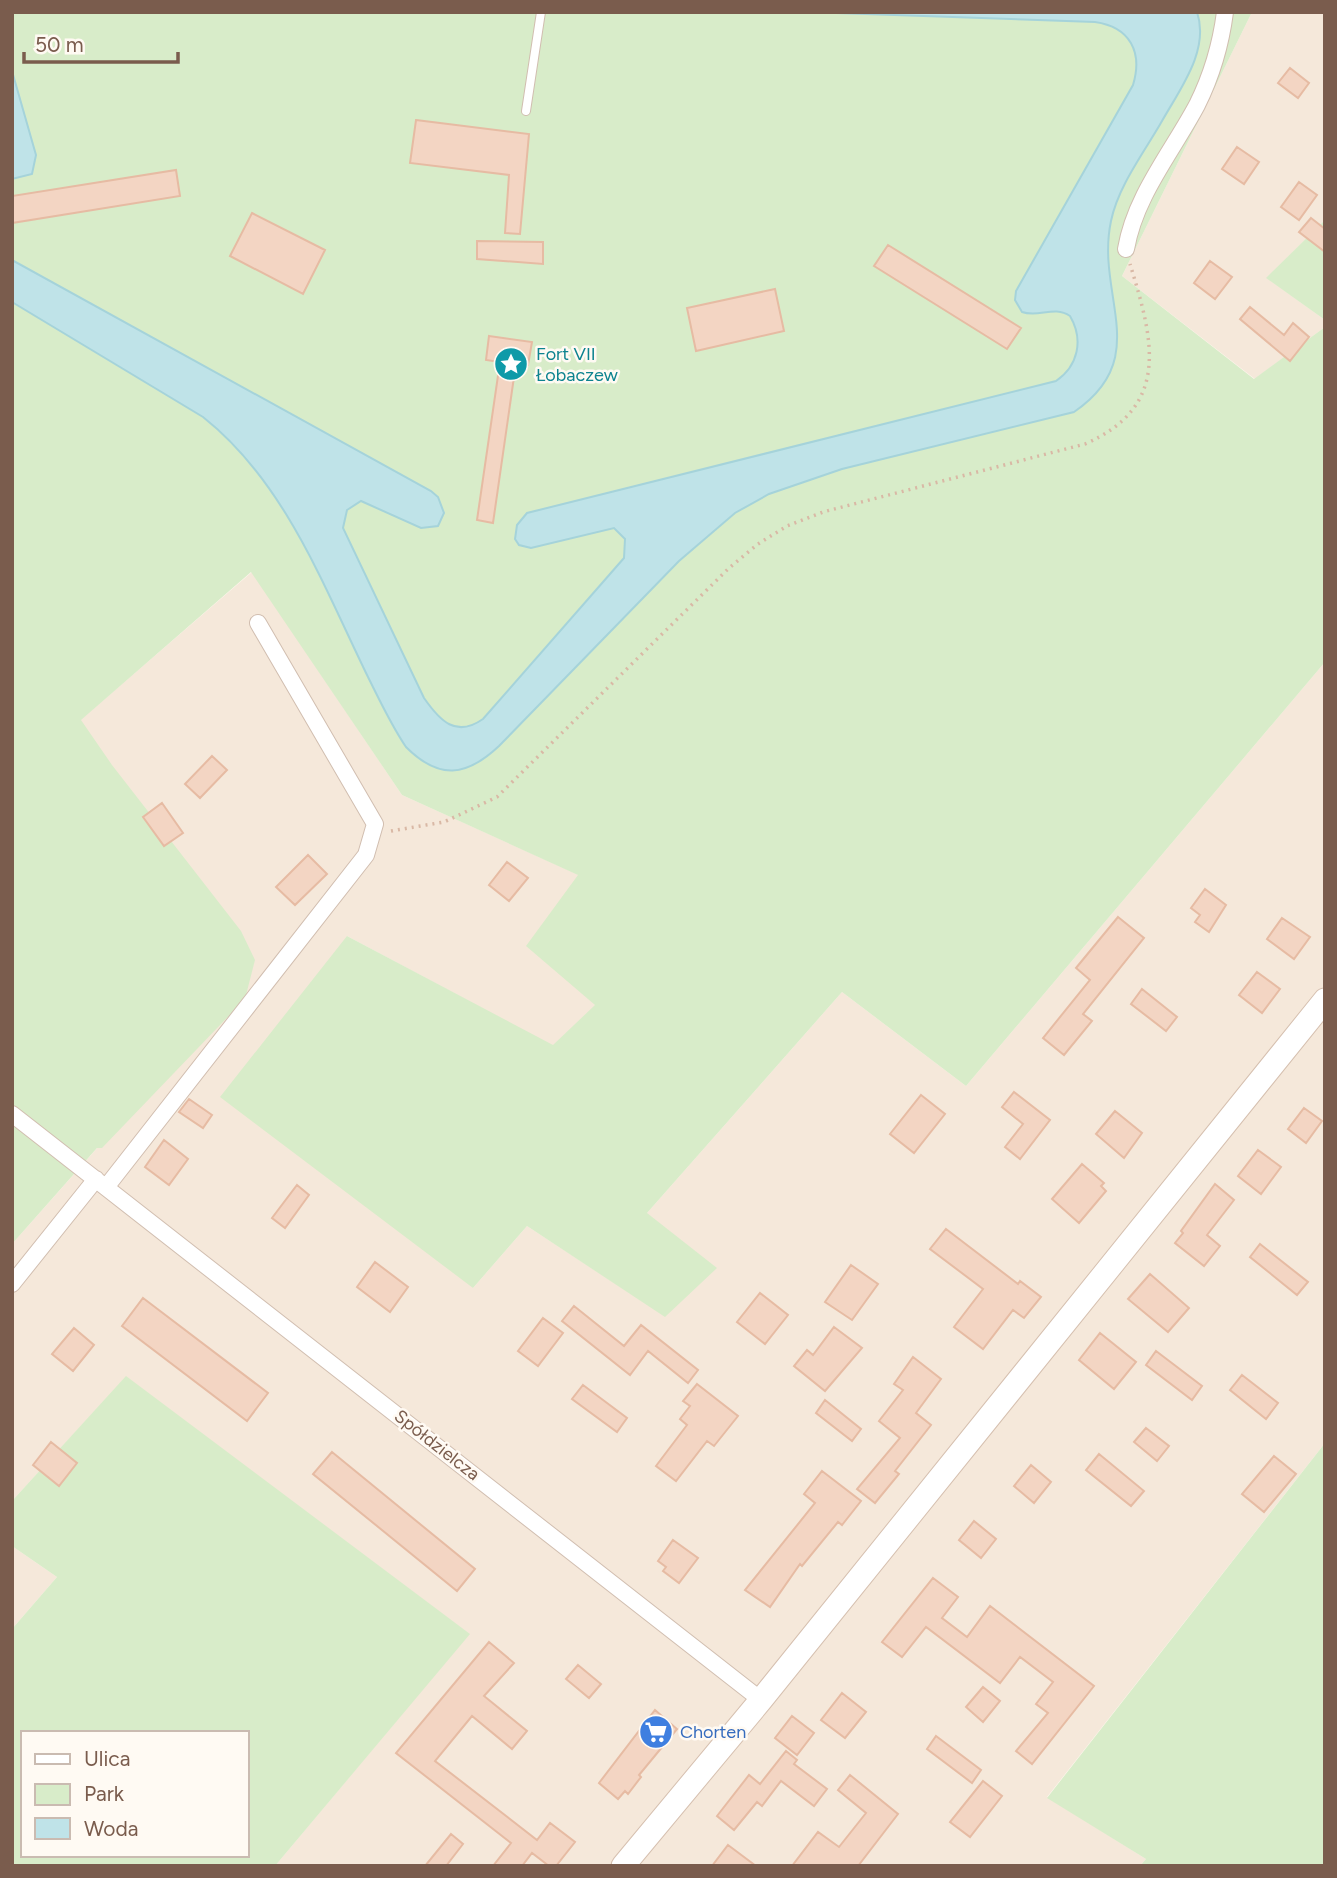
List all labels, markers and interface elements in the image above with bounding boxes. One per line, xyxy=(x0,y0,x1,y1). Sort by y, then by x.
scale bar xyxy=(24,21,178,65)
text: 50 m xyxy=(35,32,84,57)
place label: Fort VII Łobaczew xyxy=(536,343,618,386)
place icon: Fort VII Łobaczew xyxy=(492,345,530,383)
street label: Spółdzielcza xyxy=(390,1405,484,1485)
supermarket icon: Chorten xyxy=(637,1713,675,1751)
place label: Chorten xyxy=(680,1721,746,1743)
legend xyxy=(21,1731,248,1857)
text: Ulica xyxy=(84,1746,130,1771)
text: Park xyxy=(84,1781,125,1806)
text: Woda xyxy=(84,1816,139,1841)

